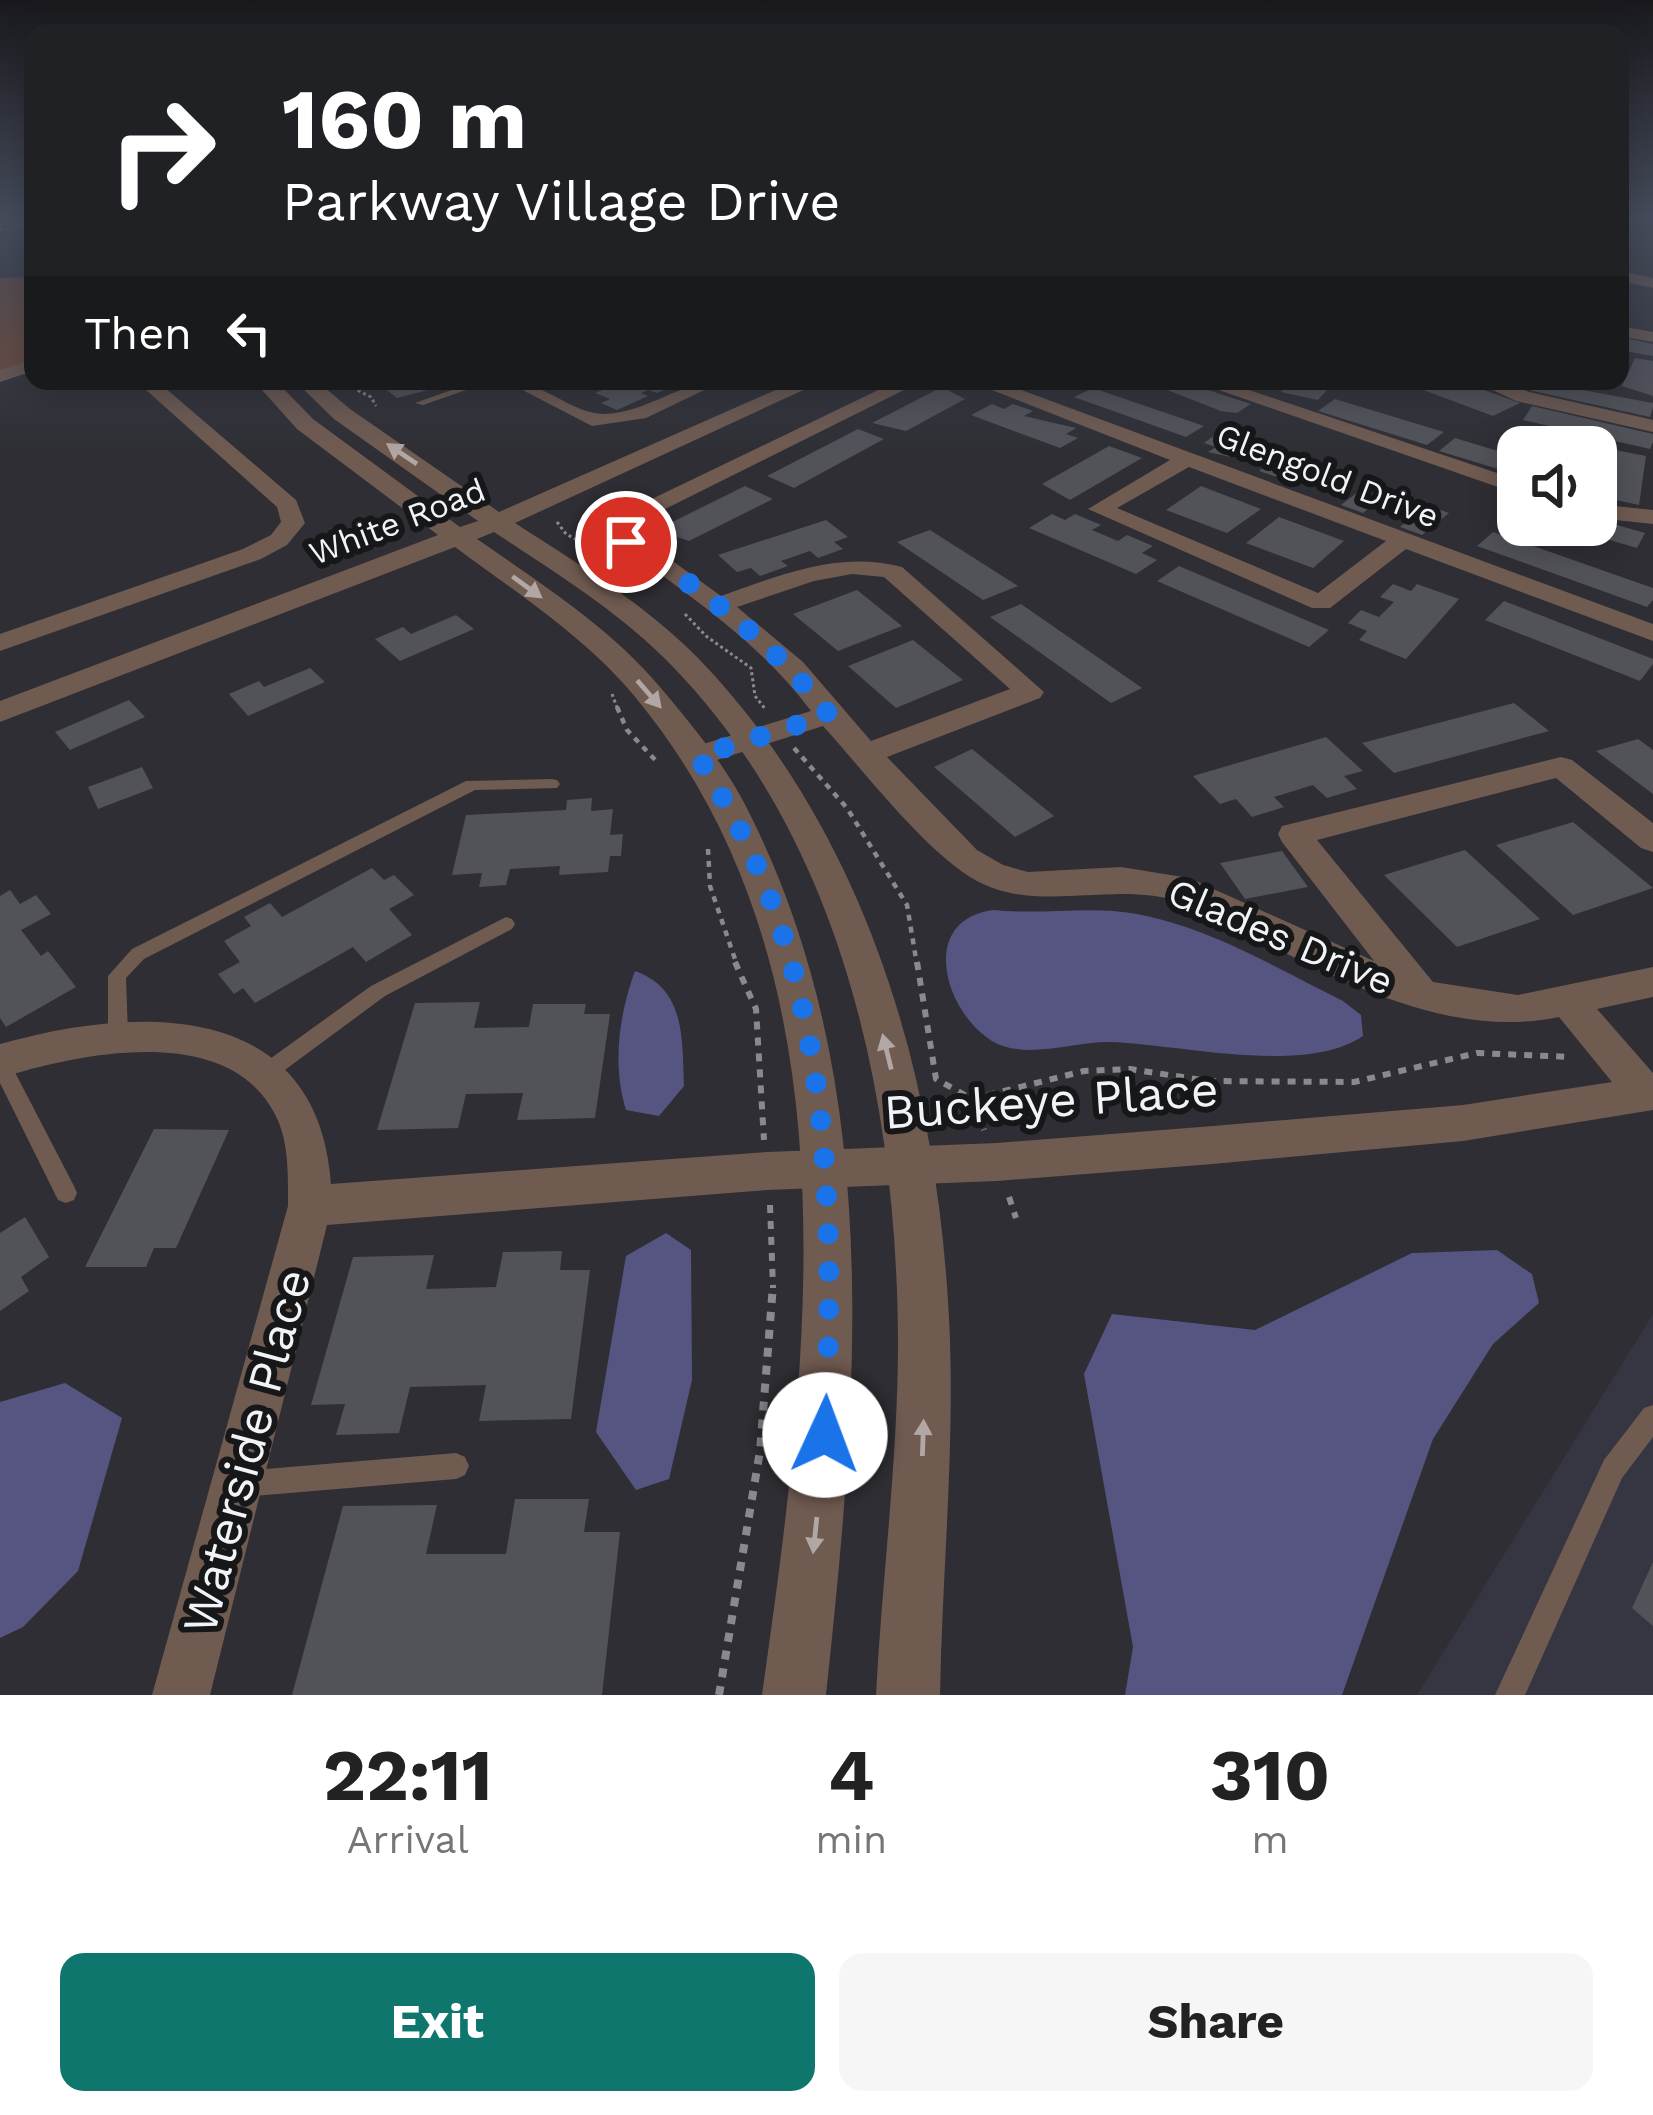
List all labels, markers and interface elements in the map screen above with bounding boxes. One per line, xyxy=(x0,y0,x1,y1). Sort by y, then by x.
text: 160 m xyxy=(282,70,527,168)
icon: right xyxy=(84,72,240,228)
text: Parkway Village Drive xyxy=(282,170,840,233)
icon: left xyxy=(216,300,282,366)
text: Then xyxy=(84,307,192,360)
street label: Glengold Drive xyxy=(1211,415,1444,536)
map controls xyxy=(1497,426,1617,546)
button: sound xyxy=(1497,426,1617,546)
one-way arrow xyxy=(385,443,418,466)
street label: White Road xyxy=(304,470,491,573)
pin xyxy=(575,491,677,593)
icon: arrive xyxy=(593,509,659,575)
one-way arrow xyxy=(511,574,543,598)
one-way arrow xyxy=(636,679,662,709)
street label: Glades Drive xyxy=(1162,869,1400,1004)
one-way arrow xyxy=(876,1033,895,1070)
street label: Buckeye Place xyxy=(882,1060,1220,1141)
street label: Waterside Place xyxy=(170,1263,323,1639)
position arrow xyxy=(762,1372,888,1498)
one-way arrow xyxy=(913,1418,932,1456)
one-way arrow xyxy=(805,1517,824,1554)
text: 22:11 xyxy=(323,1733,493,1817)
text: 4 xyxy=(828,1733,875,1817)
text: 310 xyxy=(1210,1733,1330,1817)
text: Arrival xyxy=(347,1817,469,1862)
text: min xyxy=(815,1817,887,1862)
text: m xyxy=(1251,1817,1289,1862)
button: Exit xyxy=(60,1953,815,2091)
button: Share xyxy=(839,1953,1593,2091)

